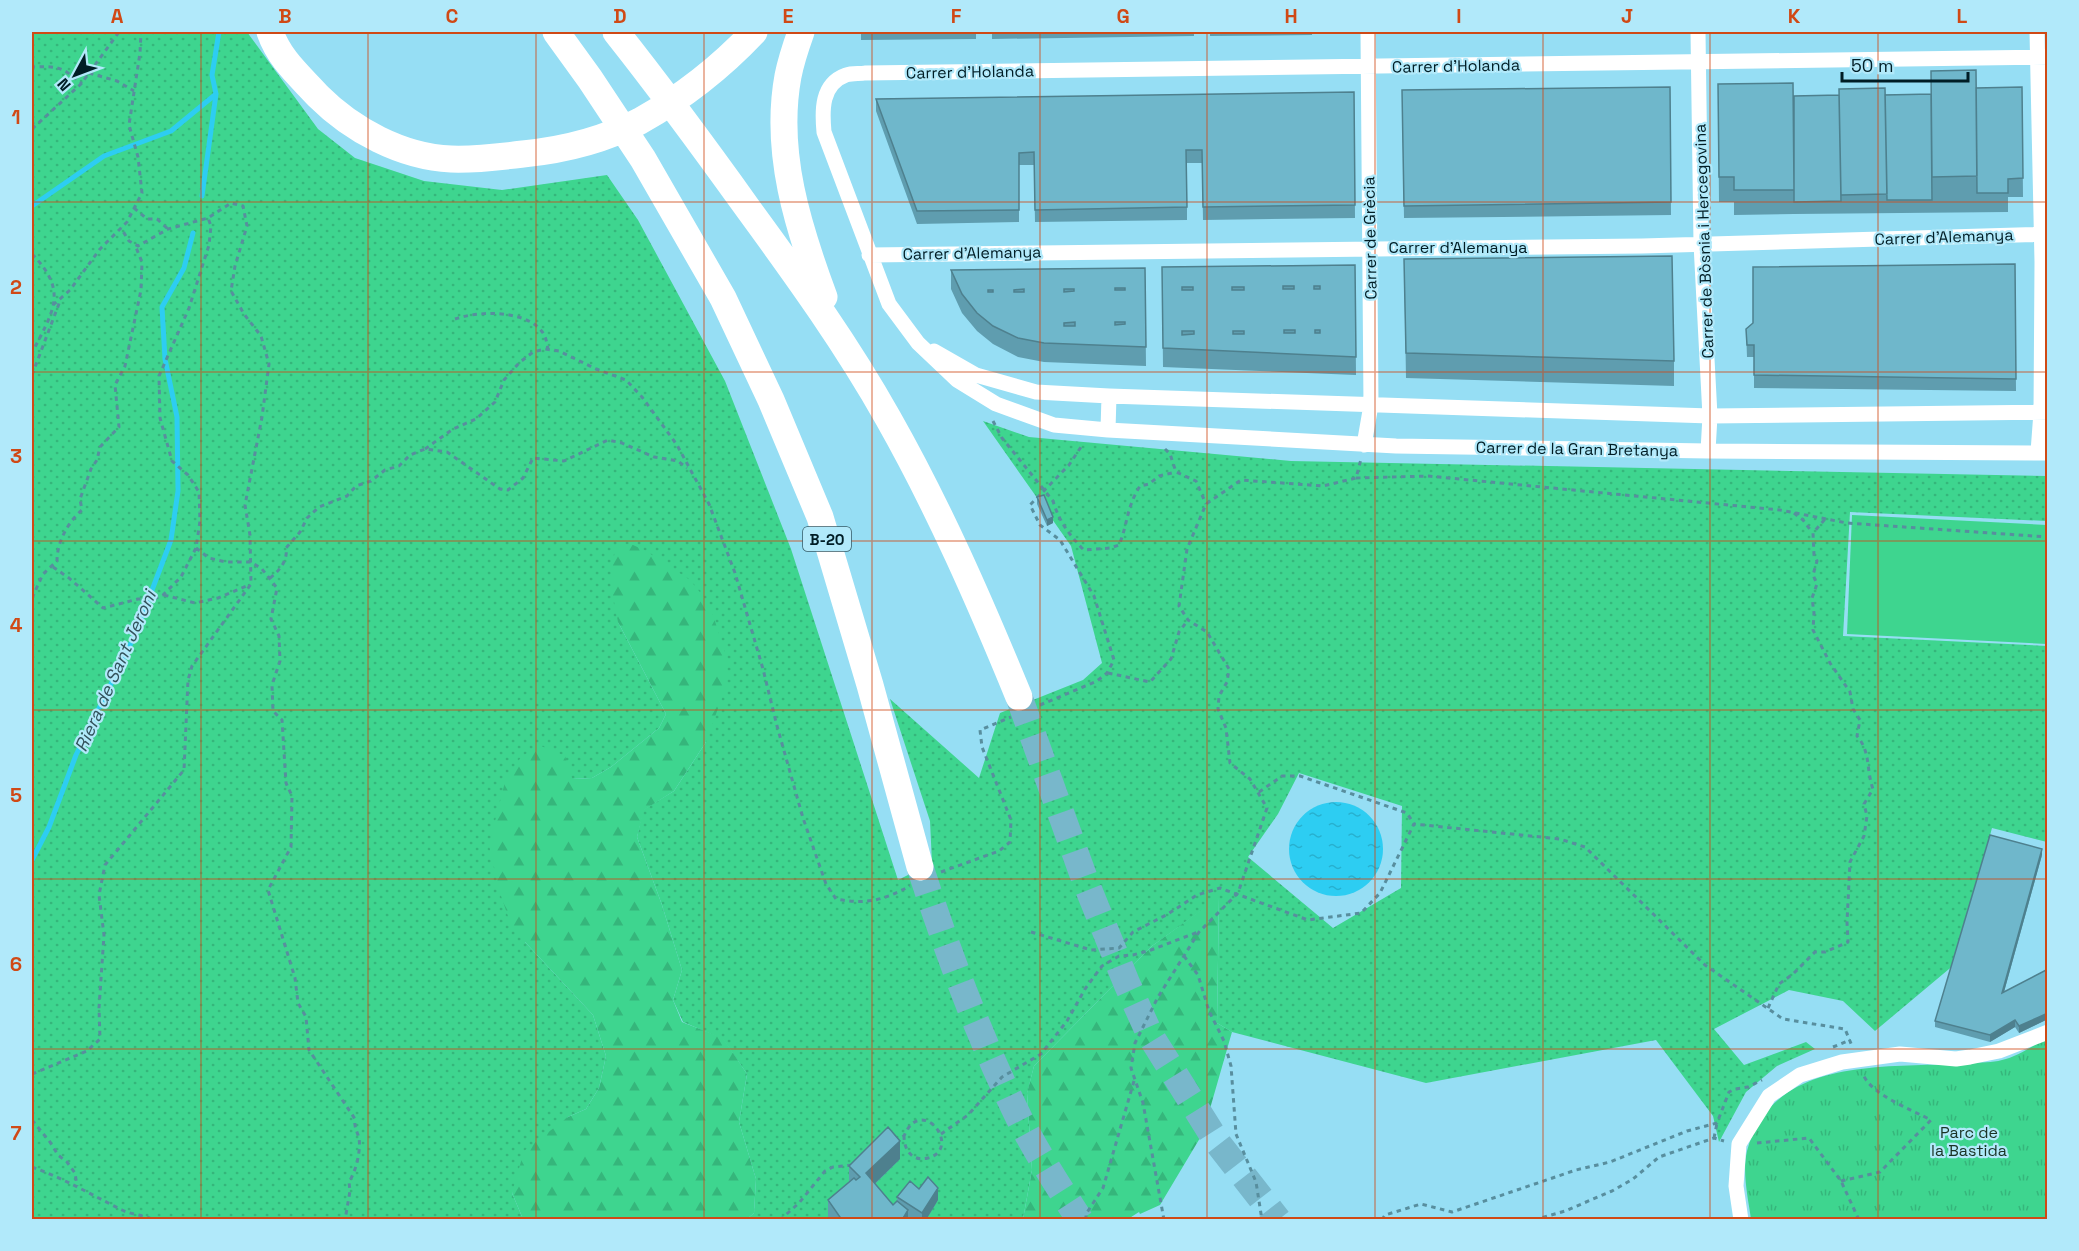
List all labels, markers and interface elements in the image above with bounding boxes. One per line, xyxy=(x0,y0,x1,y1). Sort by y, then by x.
text: A xyxy=(111,3,124,29)
text: B xyxy=(278,3,292,29)
text: C xyxy=(446,3,459,29)
text: D xyxy=(613,3,627,29)
text: E xyxy=(782,3,794,29)
text: F xyxy=(951,3,962,29)
text: G xyxy=(1116,3,1130,29)
text: H xyxy=(1284,3,1298,29)
text: I xyxy=(1456,3,1462,29)
text: J xyxy=(1621,3,1633,29)
text: K xyxy=(1788,3,1801,29)
text: L xyxy=(1957,3,1968,29)
north arrow xyxy=(45,45,105,105)
scale bar xyxy=(1842,45,1968,83)
street label: Carrer d'Holanda xyxy=(1392,54,1520,78)
text: 50 m xyxy=(1851,54,1893,77)
street label: Carrer d'Holanda xyxy=(906,60,1034,84)
text: N xyxy=(53,74,76,95)
text: 1 xyxy=(11,104,21,130)
street label: Carrer de Bòsnia i Hercegovina xyxy=(1689,123,1719,359)
street label: Carrer de Grècia xyxy=(1358,176,1382,300)
street label: Carrer d'Alemanya xyxy=(1874,224,2014,250)
street label: Carrer d'Alemanya xyxy=(1389,237,1527,258)
street label: Carrer d'Alemanya xyxy=(902,241,1042,265)
text: 2 xyxy=(10,274,22,300)
street label: Carrer de la Gran Bretanya xyxy=(1476,437,1678,461)
text: 3 xyxy=(10,443,22,469)
road number: B-20 xyxy=(803,527,851,551)
water label: Riera de Sant Jeroni xyxy=(69,585,162,755)
text: 4 xyxy=(10,612,23,638)
text: 5 xyxy=(10,782,22,808)
text: 6 xyxy=(10,951,22,977)
text: 7 xyxy=(10,1120,22,1146)
park label: Parc de la Bastida xyxy=(1931,1122,2007,1161)

